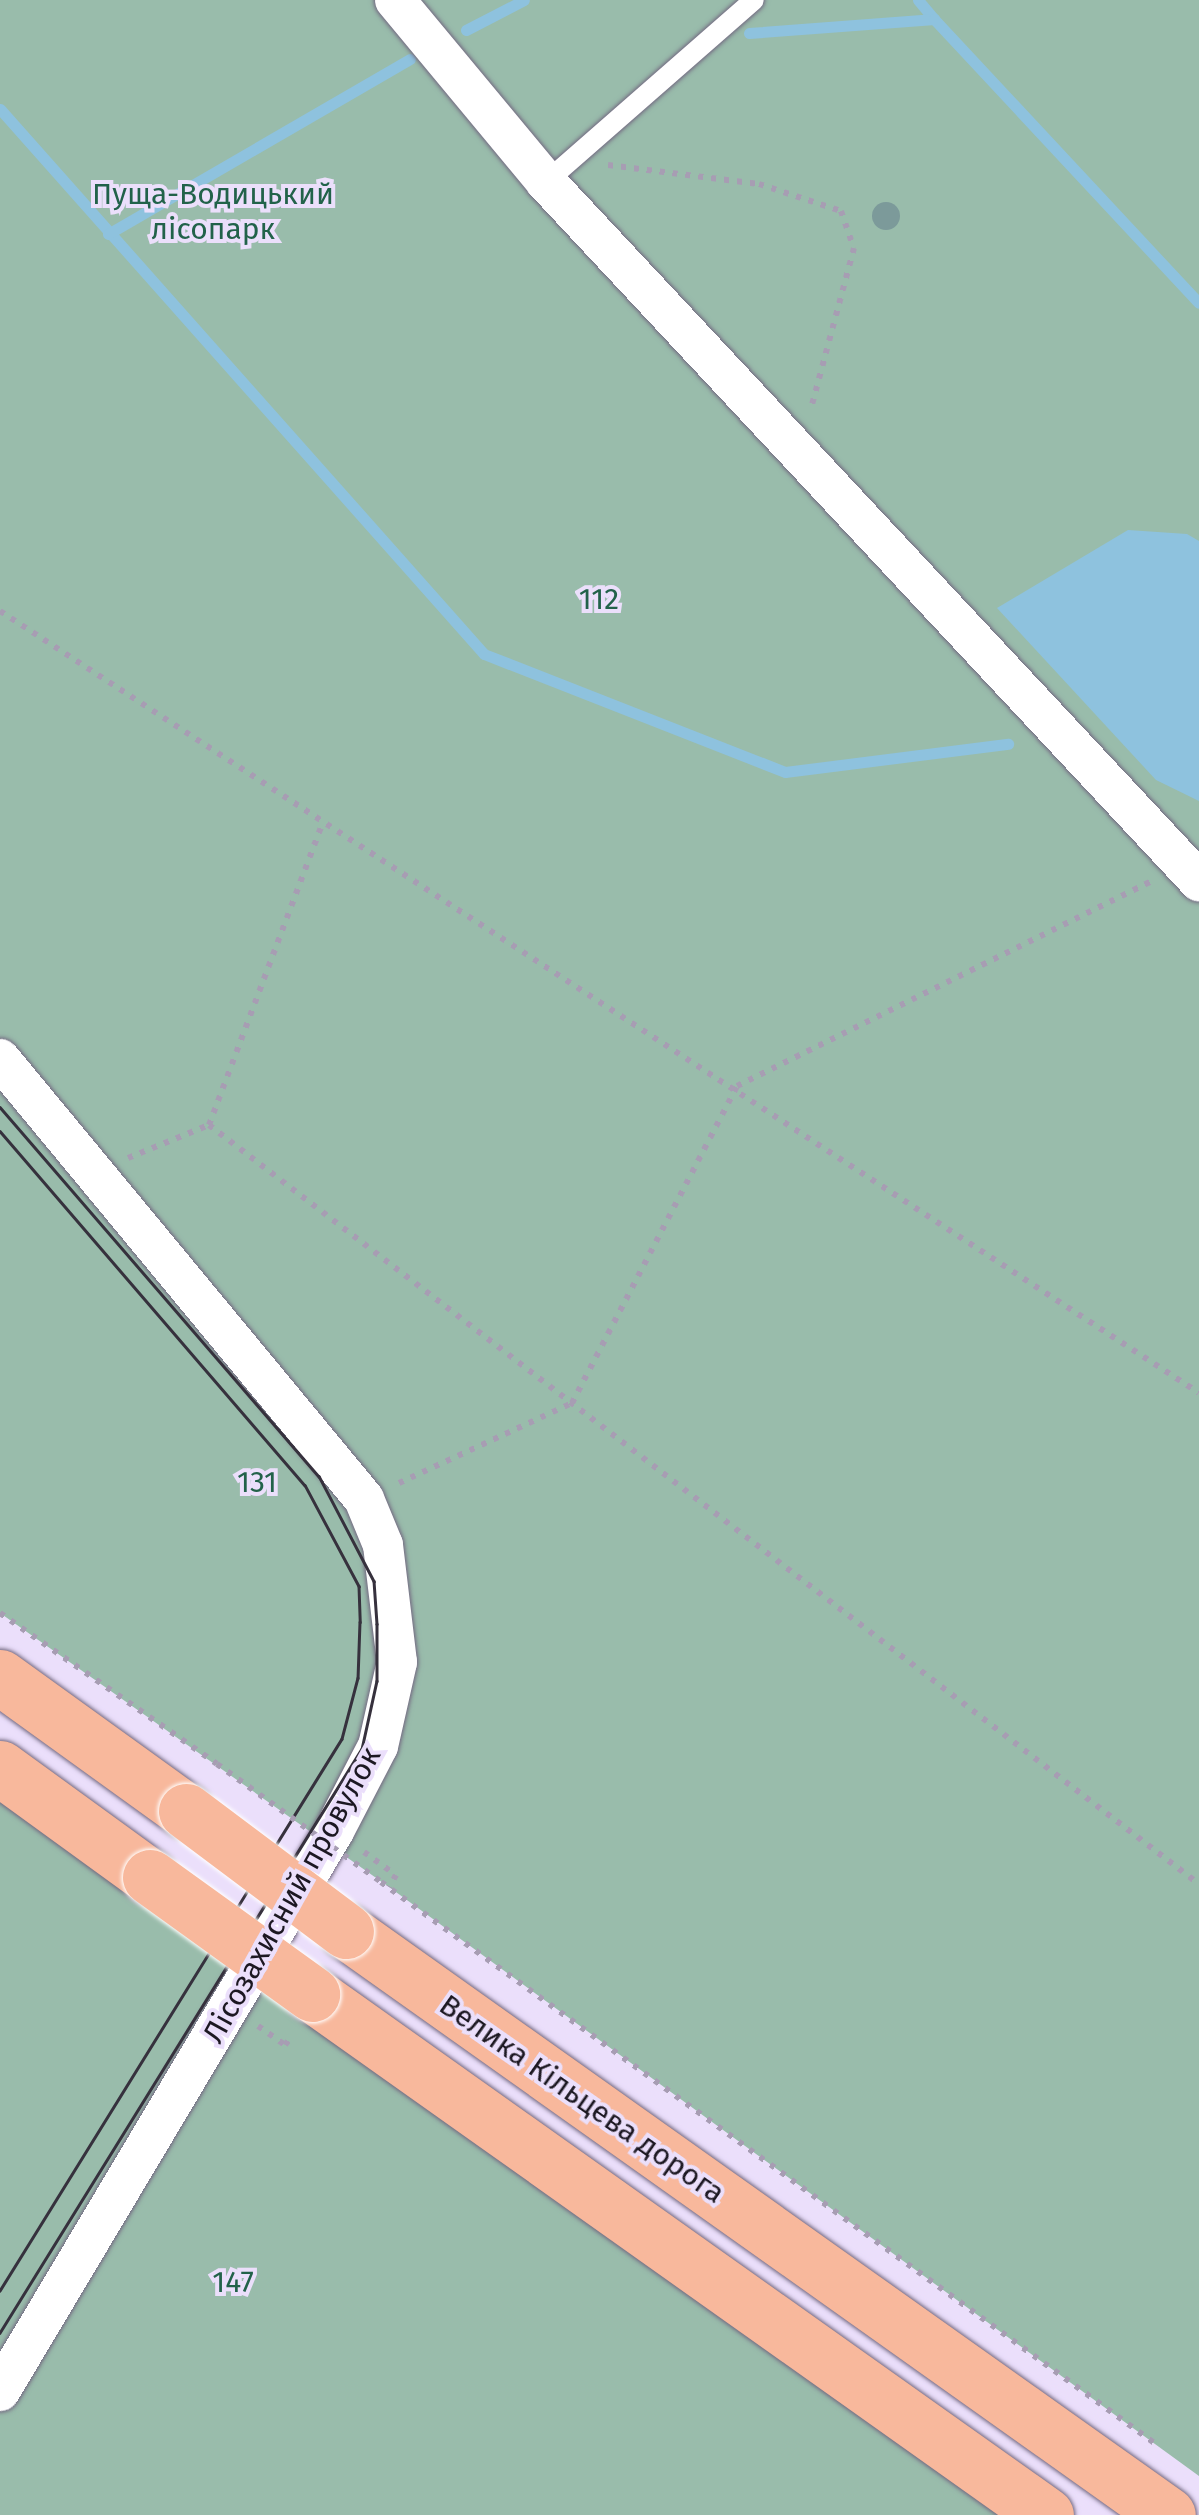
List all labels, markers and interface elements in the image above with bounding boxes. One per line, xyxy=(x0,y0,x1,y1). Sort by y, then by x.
park label: Пуща-Водицький лісопарк xyxy=(92,176,334,246)
park label: 112 xyxy=(579,581,619,617)
park label: 131 xyxy=(237,1464,277,1500)
street label: Лісозахисний провулок xyxy=(196,1741,388,2049)
street label: Велика Кільцева дорога xyxy=(432,1987,732,2211)
park label: 147 xyxy=(212,2264,254,2300)

